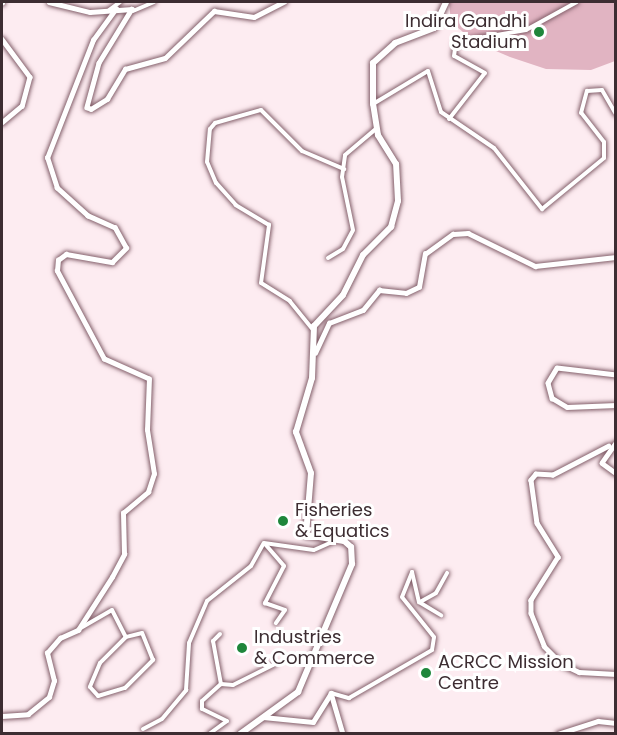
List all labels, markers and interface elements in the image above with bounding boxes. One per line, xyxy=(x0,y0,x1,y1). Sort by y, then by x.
place label: Indira Gandhi Stadium xyxy=(405,11,527,54)
marker: Indira Gandhi Stadium xyxy=(532,25,546,39)
place label: Fisheries & Equatics xyxy=(295,500,389,542)
marker: Fisheries & Equatics xyxy=(276,514,290,528)
place label: Industries & Commerce xyxy=(254,627,375,670)
marker: Industries & Commerce xyxy=(235,641,249,655)
place label: ACRCC Mission Centre xyxy=(438,652,574,694)
marker: ACRCC Mission Centre xyxy=(419,666,433,680)

